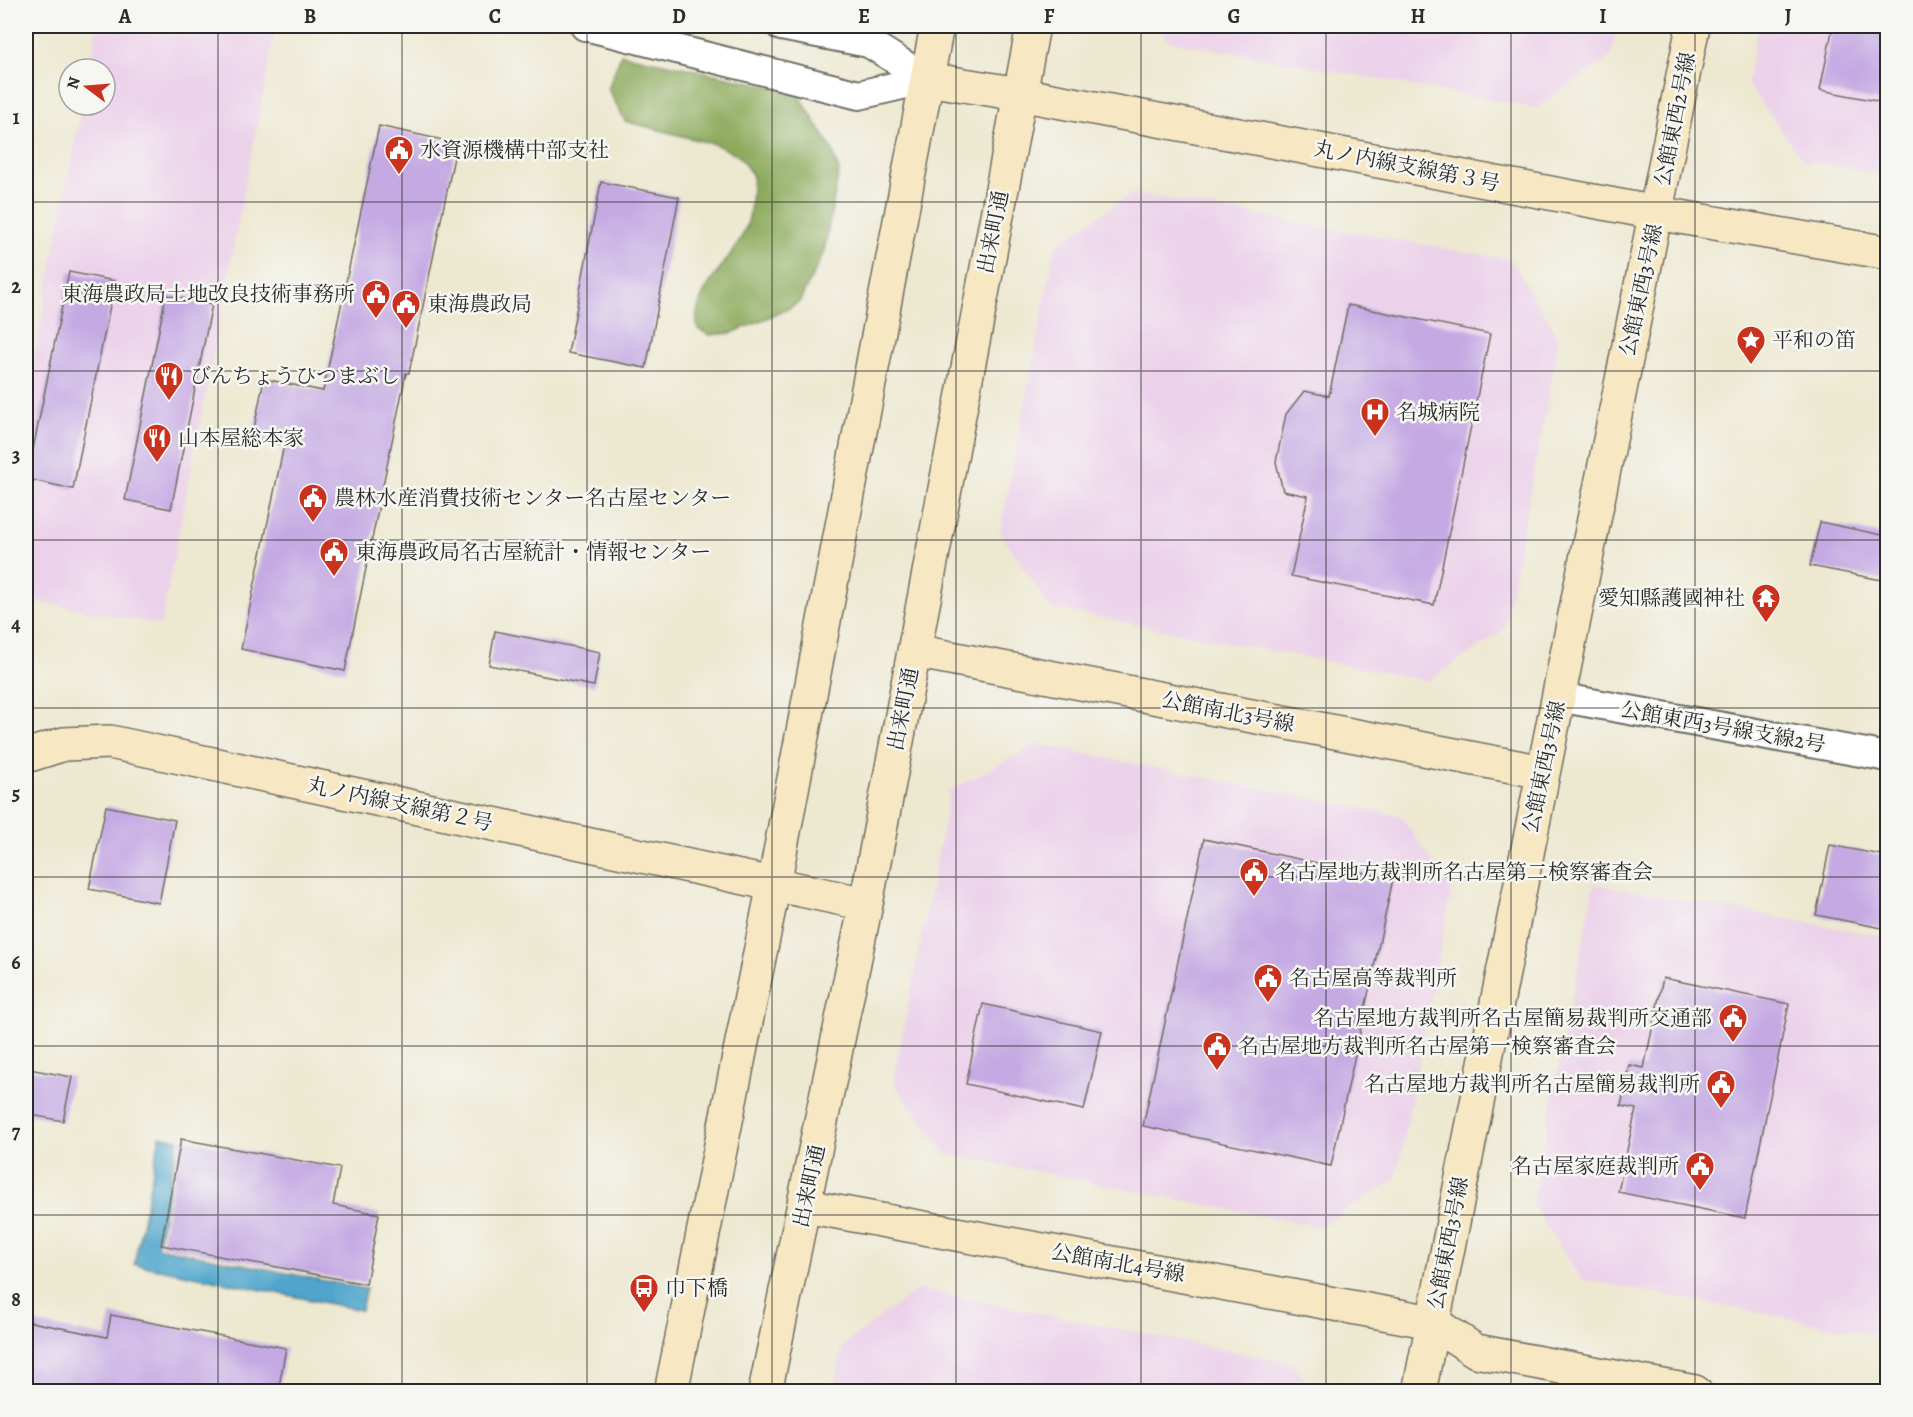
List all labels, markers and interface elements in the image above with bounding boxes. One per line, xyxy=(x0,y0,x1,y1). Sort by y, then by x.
text: A xyxy=(118,3,132,30)
text: B xyxy=(304,3,316,30)
text: C xyxy=(489,3,501,30)
text: D xyxy=(672,3,686,30)
text: E xyxy=(858,3,870,30)
text: F xyxy=(1044,3,1055,30)
text: G xyxy=(1227,3,1241,30)
text: H xyxy=(1411,3,1426,30)
text: I xyxy=(1599,3,1607,30)
text: J xyxy=(1785,3,1792,30)
street label: 公館東西2号線 xyxy=(1648,50,1702,188)
north arrow xyxy=(57,57,117,117)
text: N xyxy=(61,74,86,92)
text: 1 xyxy=(12,104,20,131)
public building icon: 水資源機構中部支社 xyxy=(383,134,415,176)
street label: 丸ノ内線支線第３号 xyxy=(1312,134,1502,198)
place label: 水資源機構中部支社 xyxy=(420,136,609,164)
street label: 出来町通 xyxy=(971,188,1015,276)
street label: 公館東西3号線 xyxy=(1613,221,1669,359)
text: 2 xyxy=(11,273,21,300)
public building icon: 東海農政局土地改良技術事務所 xyxy=(360,278,392,320)
place label: 東海農政局土地改良技術事務所 xyxy=(61,280,355,308)
public building icon: 東海農政局 xyxy=(390,288,422,330)
place label: 東海農政局 xyxy=(427,290,532,318)
place icon: 平和の笛 xyxy=(1735,324,1767,366)
place label: 平和の笛 xyxy=(1772,326,1856,354)
restaurant icon: びんちょうひつまぶし xyxy=(153,360,185,402)
place label: びんちょうひつまぶし xyxy=(190,362,400,390)
hospital icon: 名城病院 xyxy=(1359,396,1391,438)
place label: 名城病院 xyxy=(1396,398,1480,426)
restaurant icon: 山本屋総本家 xyxy=(141,422,173,464)
place label: 山本屋総本家 xyxy=(178,424,304,452)
text: 3 xyxy=(12,442,20,469)
public building icon: 農林水産消費技術センター名古屋センター xyxy=(297,482,329,524)
place label: 農林水産消費技術センター名古屋センター xyxy=(334,484,731,512)
public building icon: 東海農政局名古屋統計・情報センター xyxy=(318,536,350,578)
place label: 東海農政局名古屋統計・情報センター xyxy=(355,538,711,566)
temple icon: 愛知縣護國神社 xyxy=(1750,582,1782,624)
place label: 愛知縣護國神社 xyxy=(1598,584,1745,612)
text: 4 xyxy=(11,611,21,638)
street label: 出来町通 xyxy=(881,665,925,753)
street label: 公館南北3号線 xyxy=(1159,685,1297,739)
street label: 公館東西3号線支線2号 xyxy=(1618,695,1828,759)
street label: 公館東西3号線 xyxy=(1516,698,1572,836)
street label: 丸ノ内線支線第２号 xyxy=(305,771,495,837)
text: 5 xyxy=(12,780,20,807)
public building icon: 名古屋地方裁判所名古屋第二検察審査会 xyxy=(1238,856,1270,898)
place label: 名古屋地方裁判所名古屋第二検察審査会 xyxy=(1275,858,1653,886)
text: 6 xyxy=(11,949,21,976)
public building icon: 名古屋高等裁判所 xyxy=(1252,962,1284,1004)
place label: 名古屋高等裁判所 xyxy=(1289,964,1457,992)
public building icon: 名古屋地方裁判所名古屋簡易裁判所交通部 xyxy=(1717,1002,1749,1044)
place label: 名古屋地方裁判所名古屋簡易裁判所交通部 xyxy=(1313,1004,1712,1032)
public building icon: 名古屋地方裁判所名古屋第一検察審査会 xyxy=(1201,1030,1233,1072)
place label: 名古屋地方裁判所名古屋第一検察審査会 xyxy=(1238,1032,1616,1060)
public building icon: 名古屋地方裁判所名古屋簡易裁判所 xyxy=(1705,1068,1737,1110)
place label: 名古屋地方裁判所名古屋簡易裁判所 xyxy=(1364,1070,1700,1098)
text: 7 xyxy=(12,1118,21,1145)
street label: 出来町通 xyxy=(787,1142,831,1230)
public building icon: 名古屋家庭裁判所 xyxy=(1684,1150,1716,1192)
place label: 名古屋家庭裁判所 xyxy=(1511,1152,1679,1180)
street label: 公館東西3号線 xyxy=(1421,1174,1475,1312)
street label: 公館南北4号線 xyxy=(1049,1237,1187,1289)
bus stop icon: 巾下橋 xyxy=(628,1272,660,1314)
place label: 巾下橋 xyxy=(665,1274,728,1302)
text: 8 xyxy=(11,1286,21,1313)

